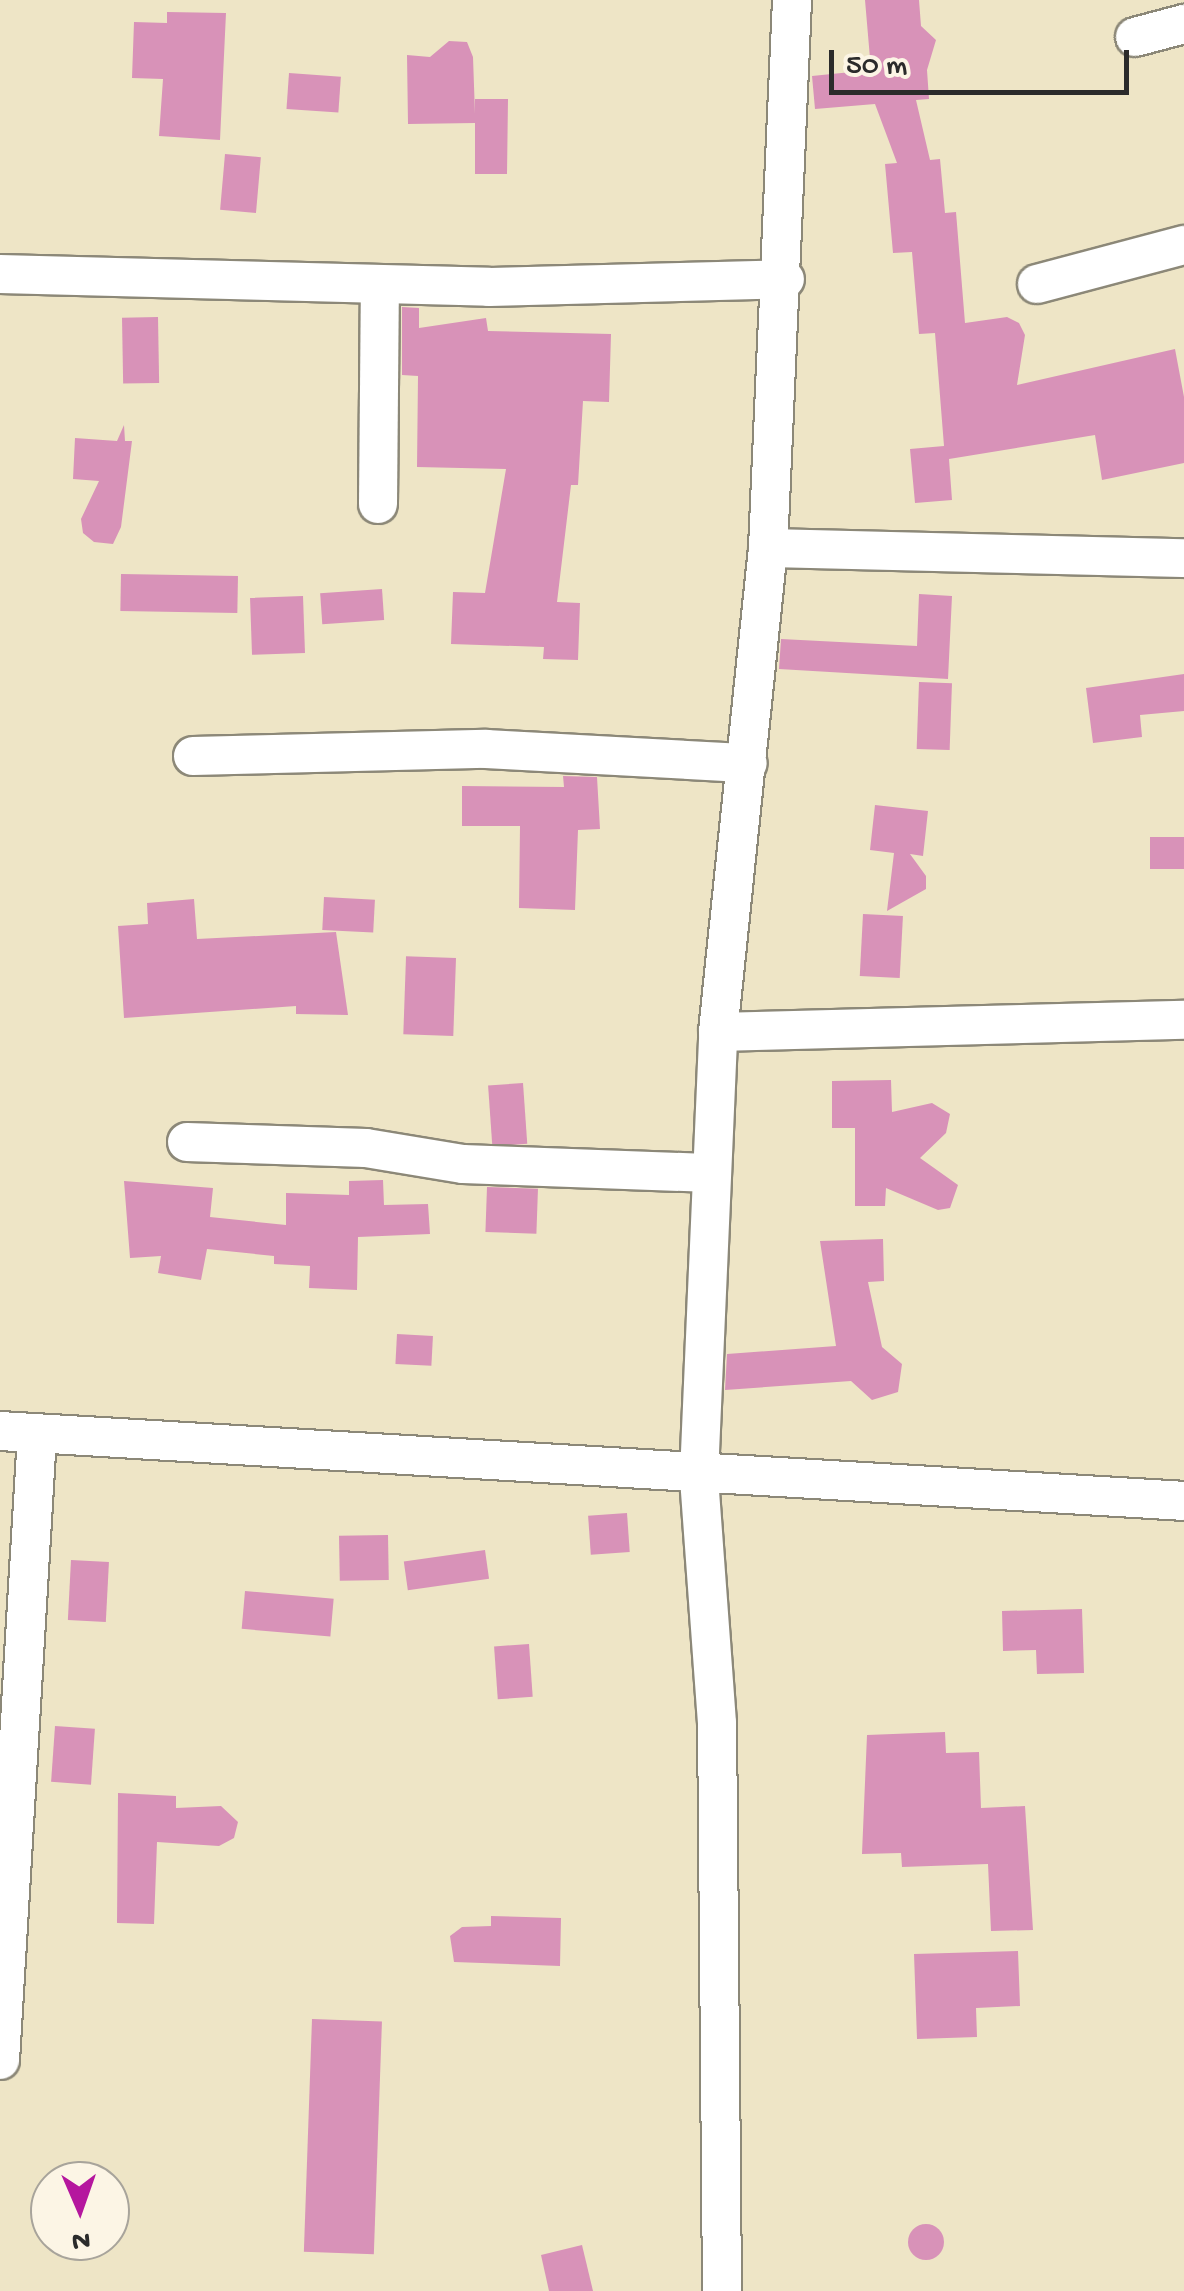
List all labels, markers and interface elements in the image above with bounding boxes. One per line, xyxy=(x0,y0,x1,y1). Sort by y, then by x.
scale bar xyxy=(834,30,1134,92)
text: 50 m xyxy=(846,50,907,85)
north arrow xyxy=(30,2161,130,2261)
text: N xyxy=(71,2223,91,2256)

